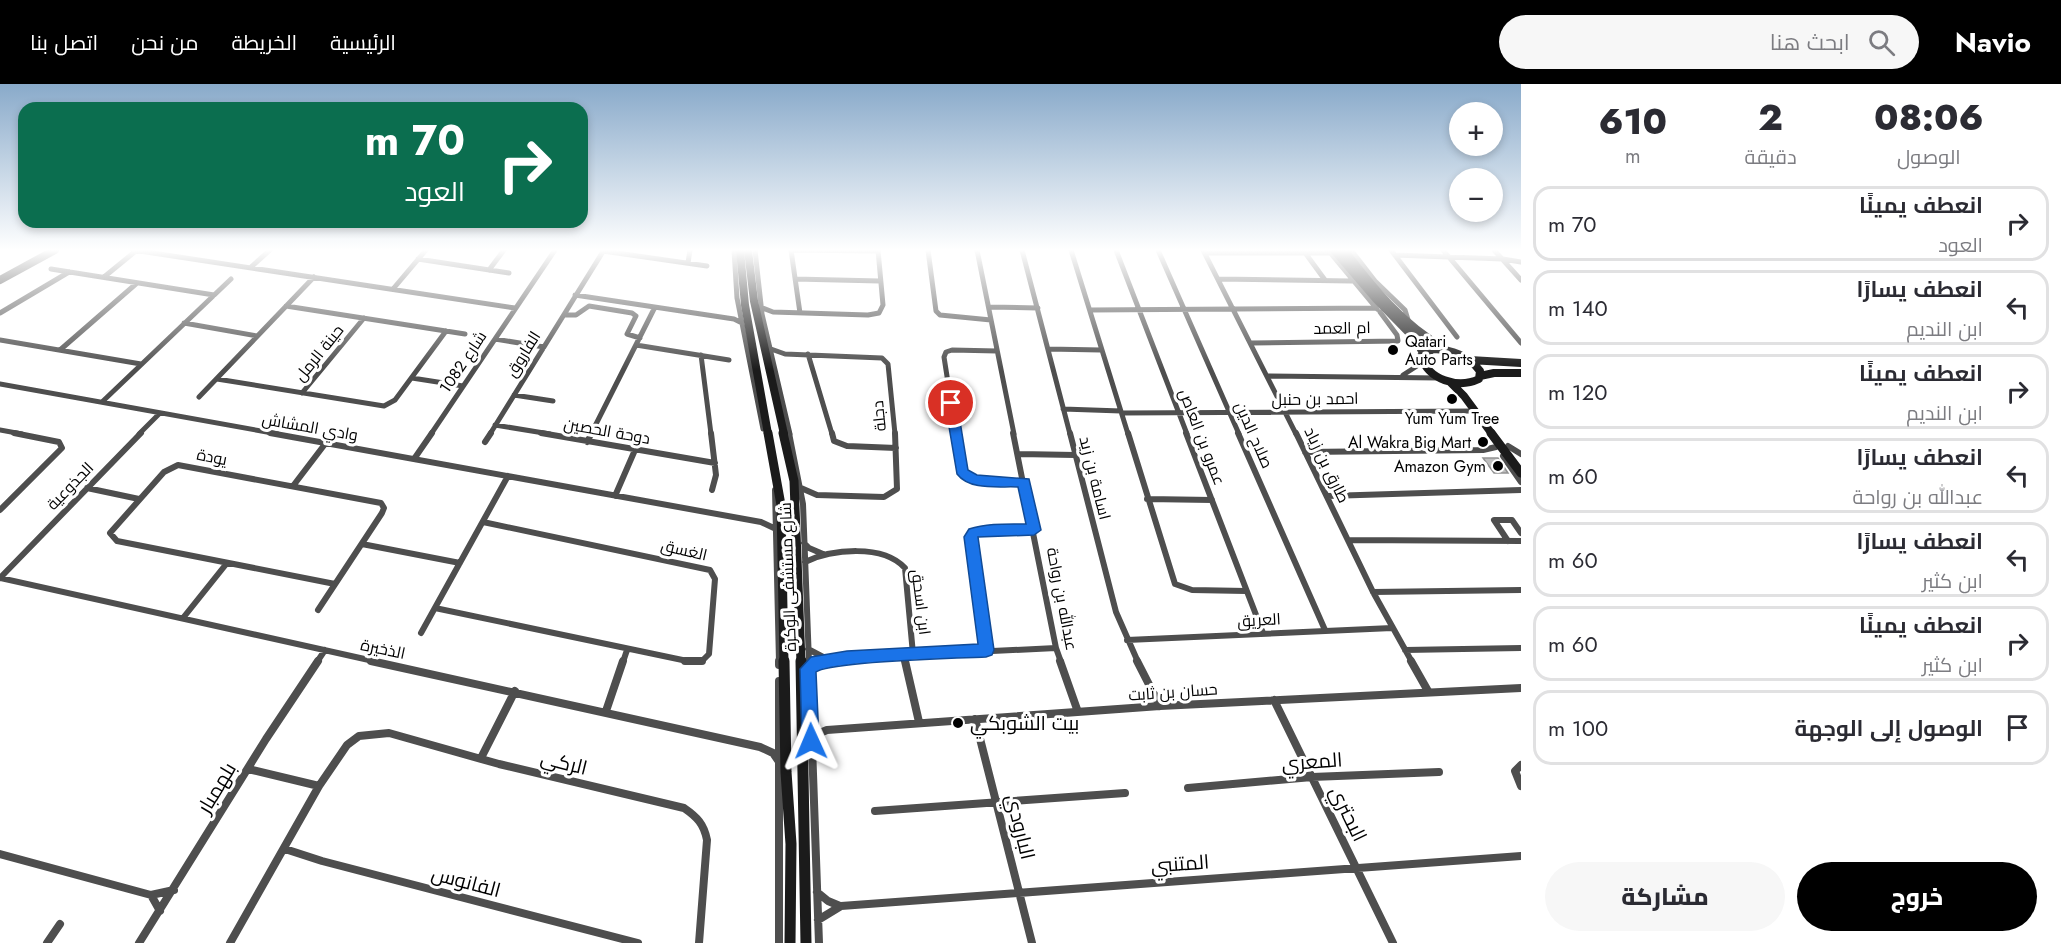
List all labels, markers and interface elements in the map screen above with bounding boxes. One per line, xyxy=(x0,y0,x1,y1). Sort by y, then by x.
search box xyxy=(1499,15,1919,69)
text: Navio xyxy=(1955,22,2031,63)
text: ابحث هنا xyxy=(1770,26,1850,58)
icon: search xyxy=(1865,26,1898,59)
text: اتصل بنا xyxy=(30,28,98,58)
text: من نحن xyxy=(131,28,199,58)
text: الخريطة xyxy=(232,28,297,58)
text: الرئيسية xyxy=(330,28,396,58)
text: 2 xyxy=(1758,91,1783,143)
text: 08:06 xyxy=(1874,91,1984,143)
text: 610 xyxy=(1599,95,1667,147)
map controls xyxy=(1449,102,1503,222)
button: + xyxy=(1449,102,1503,156)
text: 70 m xyxy=(365,110,465,171)
icon: right xyxy=(486,126,564,204)
text: m xyxy=(1625,142,1641,171)
text: دقيقة xyxy=(1745,143,1797,172)
text: الوصول xyxy=(1897,143,1961,172)
button: − xyxy=(1449,168,1503,222)
text: العود xyxy=(404,172,465,211)
text: انعطف يمينًا xyxy=(1859,189,1983,221)
icon: right xyxy=(2001,207,2034,240)
text: 70 m xyxy=(1548,208,1597,240)
text: العود xyxy=(1938,231,1983,260)
text: انعطف يسارًا xyxy=(1856,273,1983,305)
icon: left xyxy=(2001,291,2034,324)
text: 140 m xyxy=(1548,292,1608,324)
text: ابن النديم xyxy=(1906,315,1983,344)
street label: ام العمد xyxy=(1313,316,1371,340)
street label: حينة الرمل xyxy=(289,320,349,386)
street label: شارع 1082 xyxy=(434,326,492,398)
street label: الفاروق xyxy=(500,327,546,381)
place label: Qatari Auto Parts xyxy=(1405,330,1473,371)
marker: Qatari Auto Parts xyxy=(1386,343,1400,357)
text: انعطف يمينًا xyxy=(1859,357,1983,389)
icon: right xyxy=(2001,375,2034,408)
text: 120 m xyxy=(1548,376,1607,408)
pin xyxy=(925,377,976,428)
street label: عمرو بن العاص xyxy=(1173,385,1231,489)
icon: arrive xyxy=(934,386,967,419)
street label: احمد بن حنبل xyxy=(1271,387,1359,411)
marker: Yum Yum Tree xyxy=(1445,392,1459,406)
street label: صلاح الدين xyxy=(1229,398,1279,472)
street label: دجلة xyxy=(866,399,892,433)
text: ابن النديم xyxy=(1906,399,1983,428)
street label: وادي المشاش xyxy=(260,407,360,449)
place label: Yum Yum Tree xyxy=(1405,407,1499,430)
street label: دوحة الحصين xyxy=(562,412,652,450)
street label: طارق بن زياد xyxy=(1299,423,1355,507)
place label: Al Wakra Big Mart xyxy=(1348,431,1471,454)
street label: اسامة بن زيد xyxy=(1074,434,1116,522)
marker: Al Wakra Big Mart xyxy=(1476,435,1490,449)
text: انعطف يسارًا xyxy=(1856,441,1983,473)
street label: يودة xyxy=(195,443,230,471)
place label: Amazon Gym xyxy=(1394,455,1486,478)
street label: الجذوعية xyxy=(41,457,99,515)
marker: Amazon Gym xyxy=(1491,459,1505,473)
icon: left xyxy=(2001,459,2034,492)
text: 60 m xyxy=(1548,460,1598,492)
text: عبدالله بن رواحة xyxy=(1853,483,1983,512)
street label: شارع مستشفى الوكرة xyxy=(774,502,802,652)
text: انعطف يسارًا xyxy=(1856,525,1983,557)
street label: الغسق xyxy=(659,534,709,566)
icon: left xyxy=(2001,543,2034,576)
text: 60 m xyxy=(1548,544,1598,576)
street label: عبدالله بن رواحة xyxy=(1041,546,1083,652)
text: ابن كثير xyxy=(1922,567,1983,596)
street label: ابن اسحق xyxy=(906,568,936,636)
street label: العريق xyxy=(1237,607,1281,633)
text: انعطف يمينًا xyxy=(1859,609,1983,641)
icon: right xyxy=(2001,627,2034,660)
text: 60 m xyxy=(1548,628,1598,660)
street label: الذخيرة xyxy=(359,633,407,665)
text: ابن كثير xyxy=(1922,651,1983,680)
street label: حسان بن ثابت xyxy=(1128,677,1218,707)
position arrow xyxy=(779,709,843,773)
place label: بيت الشوبكي xyxy=(970,709,1079,739)
icon: arrive xyxy=(2001,711,2034,744)
text: 100 m xyxy=(1548,712,1608,744)
text: الوصول إلى الوجهة xyxy=(1795,712,1983,744)
marker: بيت الشوبكي xyxy=(951,716,965,730)
street label: الركي xyxy=(537,743,590,784)
street label: المعري xyxy=(1281,745,1344,780)
street label: بلهمبار xyxy=(190,757,244,820)
street label: البحتري xyxy=(1321,781,1374,847)
street label: البارودي xyxy=(997,791,1042,863)
street label: المتنبي xyxy=(1150,847,1210,881)
street label: الفانوس xyxy=(428,859,504,905)
button: مشاركة xyxy=(1545,862,1785,931)
button: خروج xyxy=(1797,862,2037,931)

